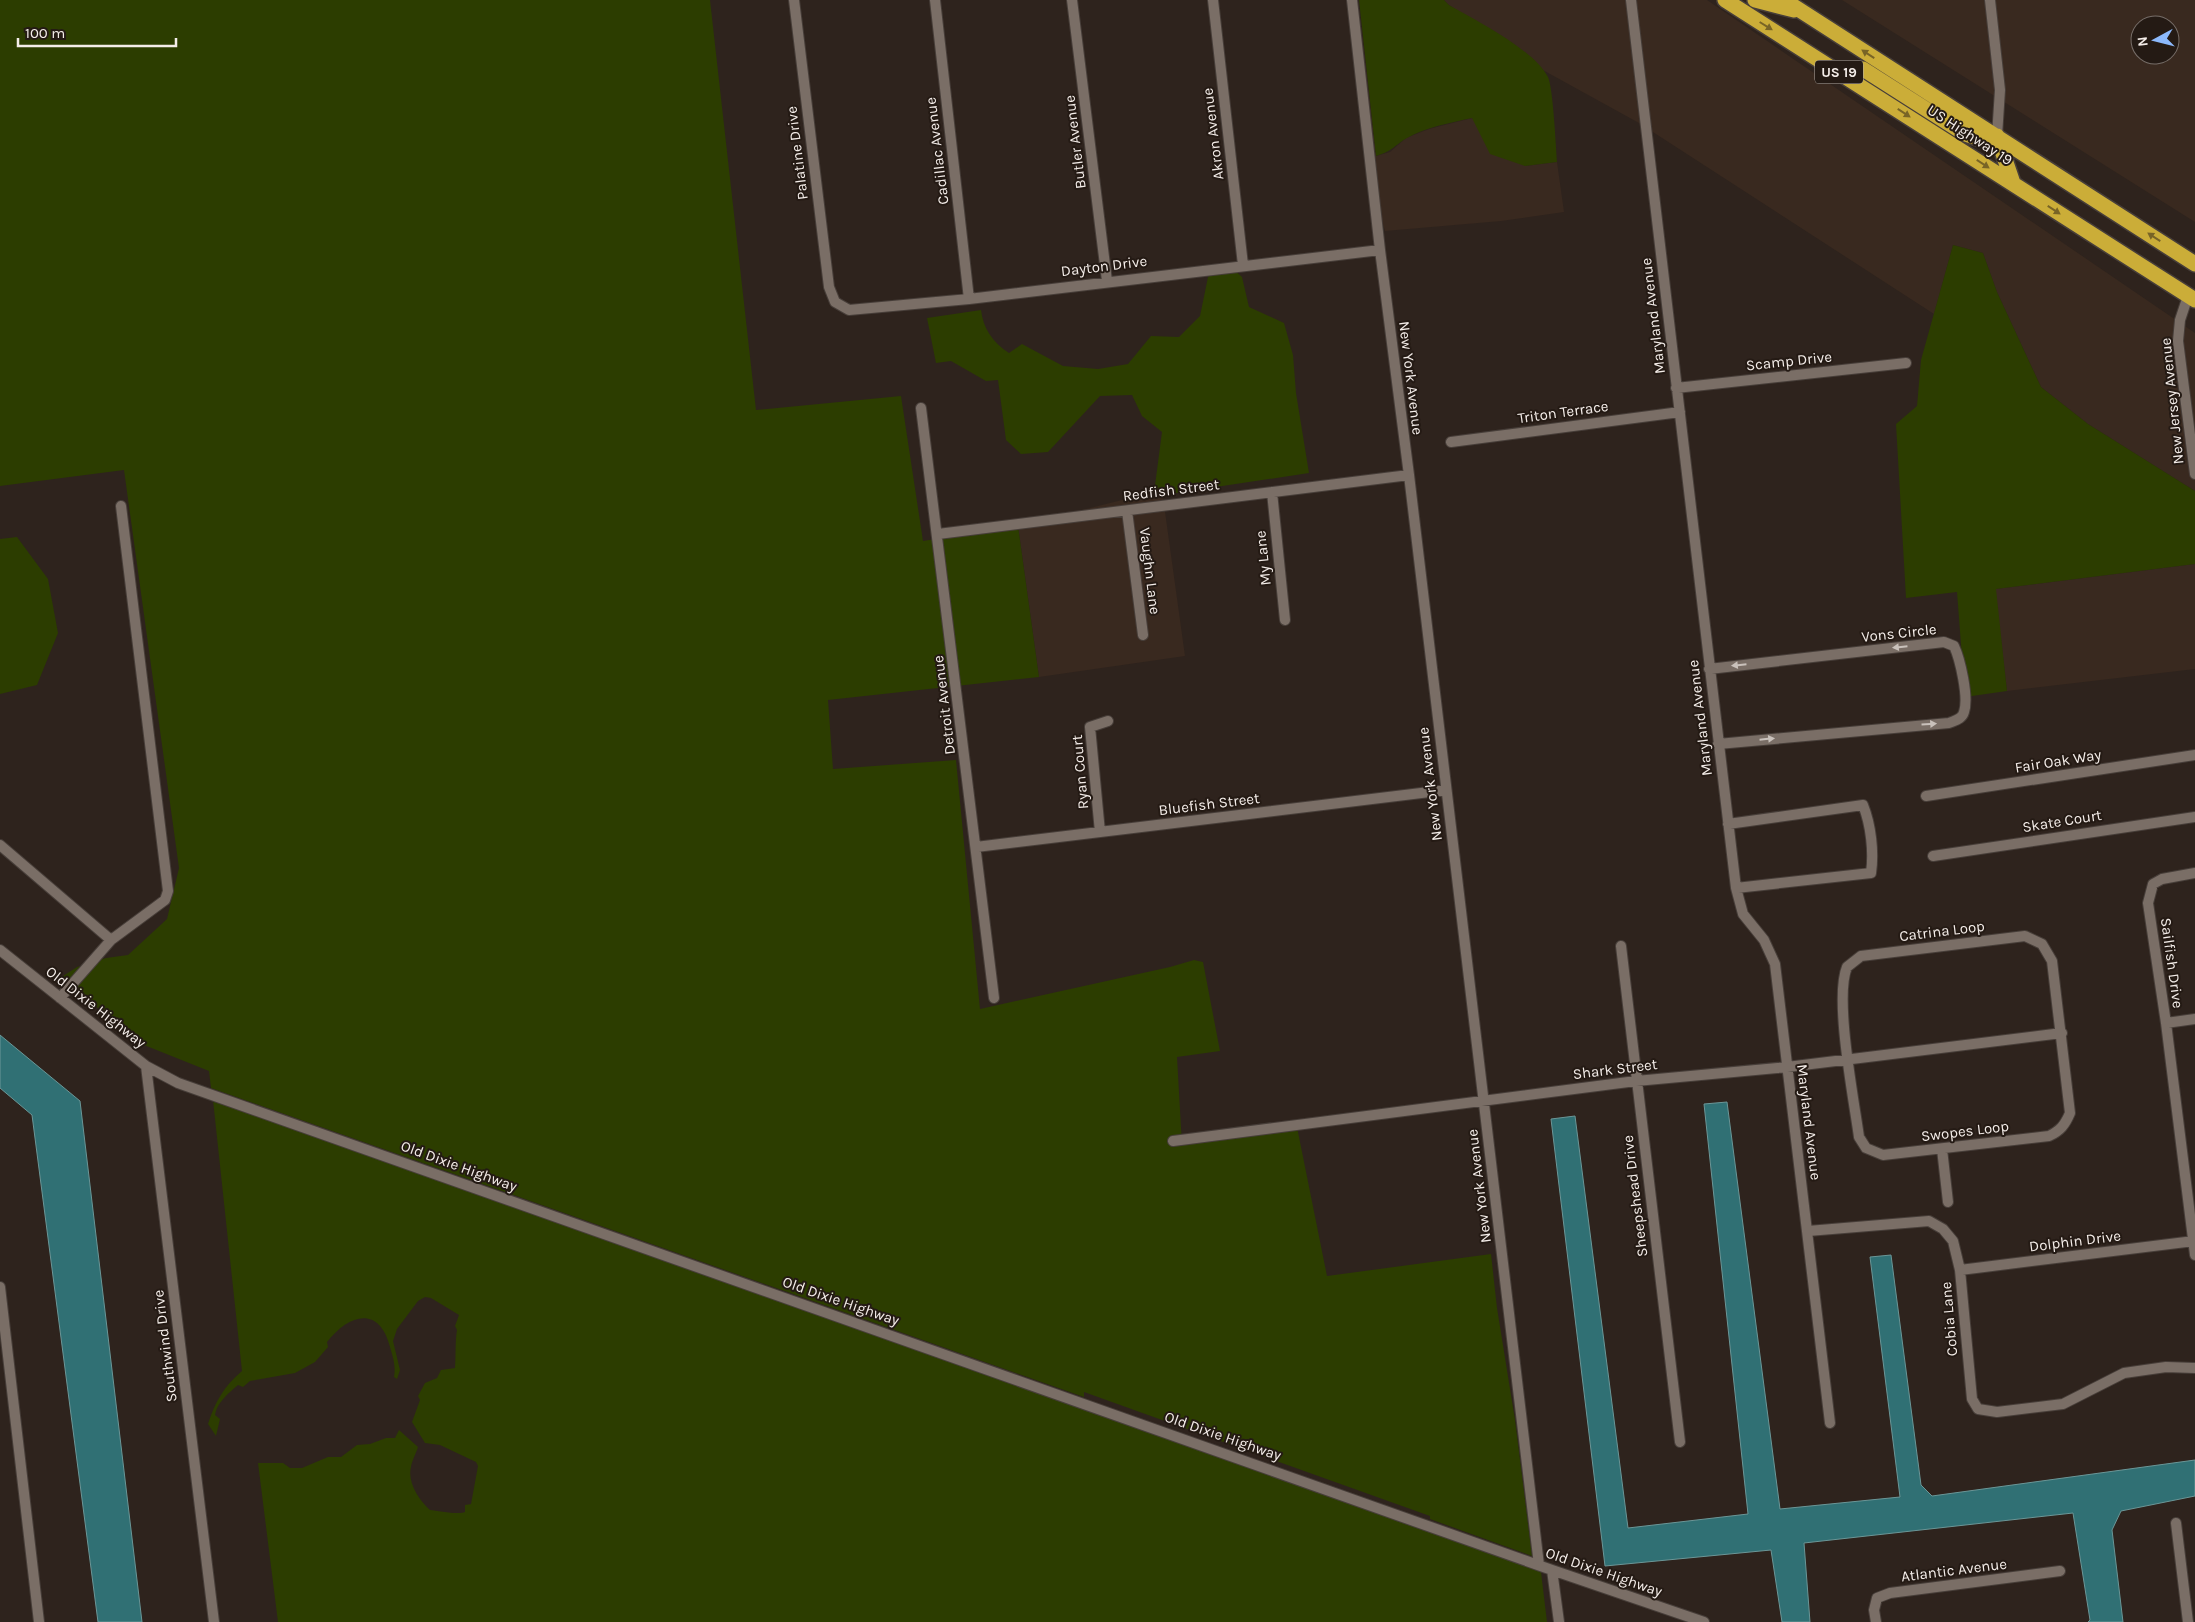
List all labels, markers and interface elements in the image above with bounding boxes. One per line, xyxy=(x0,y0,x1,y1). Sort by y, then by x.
scale bar xyxy=(18,15,175,47)
north arrow xyxy=(2130,15,2180,65)
one-way arrow xyxy=(1760,21,1773,31)
text: 100 m xyxy=(25,24,65,42)
text: N xyxy=(2134,36,2152,48)
one-way arrow xyxy=(1861,49,1874,58)
road number: US 19 xyxy=(1815,61,1863,84)
street label: Akron Avenue xyxy=(1198,87,1228,181)
street label: Butler Avenue xyxy=(1060,94,1090,190)
street label: Cadillac Avenue xyxy=(921,96,953,206)
street label: US Highway 19 xyxy=(1924,101,2016,169)
street label: Palatine Drive xyxy=(782,105,812,201)
one-way arrow xyxy=(1897,109,1910,118)
one-way arrow xyxy=(1977,160,1990,169)
one-way arrow xyxy=(2048,205,2061,214)
one-way arrow xyxy=(2147,233,2161,242)
street label: Dayton Drive xyxy=(1060,252,1148,280)
street label: Maryland Avenue xyxy=(1637,257,1669,375)
street label: New York Avenue xyxy=(1395,320,1427,436)
street label: New Jersey Avenue xyxy=(2156,337,2188,465)
street label: Scamp Drive xyxy=(1745,348,1833,374)
street label: Triton Terrace xyxy=(1516,397,1610,427)
street label: Redfish Street xyxy=(1122,475,1221,505)
street label: Vaughn Lane xyxy=(1136,526,1164,616)
street label: My Lane xyxy=(1251,530,1275,586)
street label: Vons Circle xyxy=(1861,620,1937,646)
one-way arrow xyxy=(1892,643,1908,651)
street label: Detroit Avenue xyxy=(929,654,959,756)
street label: Maryland Avenue xyxy=(1684,659,1716,777)
one-way arrow xyxy=(1730,661,1746,669)
one-way arrow xyxy=(1921,720,1937,728)
street label: New York Avenue xyxy=(1414,726,1446,842)
street label: Ryan Court xyxy=(1068,734,1092,810)
one-way arrow xyxy=(1759,734,1775,742)
street label: Fair Oak Way xyxy=(2013,745,2103,777)
street label: Bluefish Street xyxy=(1157,789,1261,819)
street label: Skate Court xyxy=(2021,806,2103,836)
street label: Catrina Loop xyxy=(1898,917,1986,945)
street label: Sailfish Drive xyxy=(2157,917,2187,1009)
street label: Old Dixie Highway xyxy=(42,962,150,1052)
street label: Shark Street xyxy=(1572,1055,1659,1083)
street label: Maryland Avenue xyxy=(1793,1063,1825,1181)
street label: Swopes Loop xyxy=(1920,1117,2010,1145)
street label: New York Avenue xyxy=(1463,1128,1495,1244)
street label: Sheepshead Drive xyxy=(1619,1134,1651,1258)
street label: Old Dixie Highway xyxy=(398,1137,520,1195)
street label: Dolphin Drive xyxy=(2028,1226,2122,1256)
street label: Old Dixie Highway xyxy=(780,1273,902,1329)
street label: Cobia Lane xyxy=(1937,1281,1961,1357)
street label: Southwind Drive xyxy=(149,1289,181,1403)
street label: Old Dixie Highway xyxy=(1162,1408,1284,1464)
street label: Old Dixie Highway xyxy=(1543,1544,1665,1600)
street label: Atlantic Avenue xyxy=(1900,1555,2008,1585)

